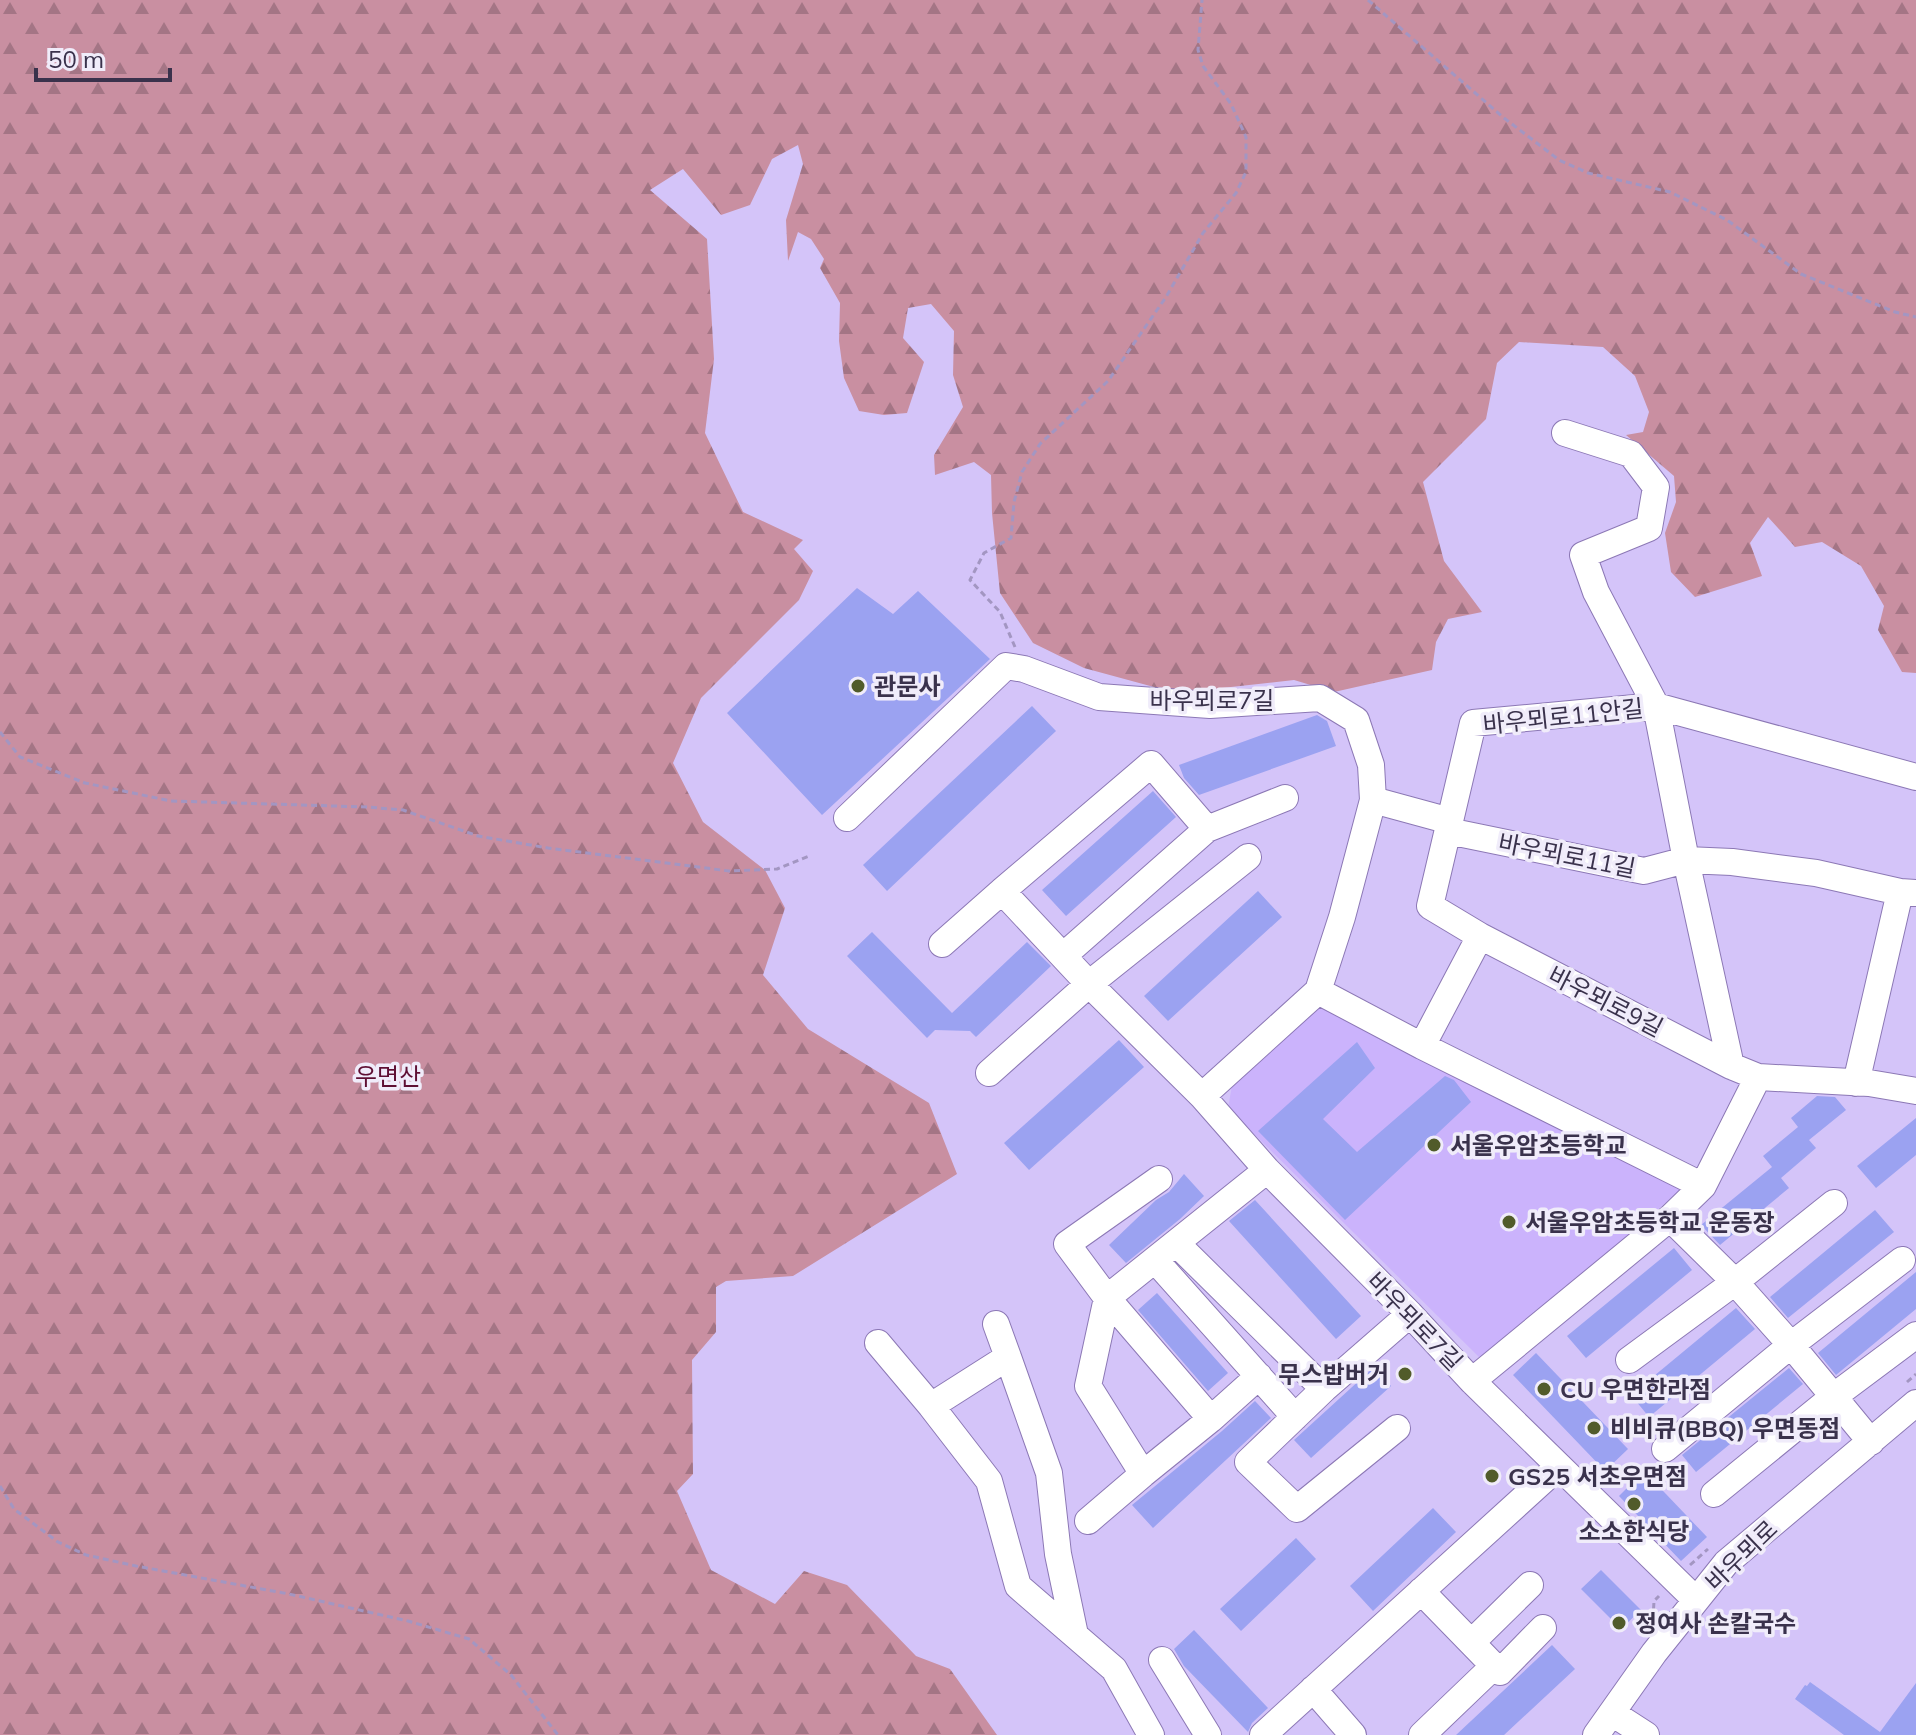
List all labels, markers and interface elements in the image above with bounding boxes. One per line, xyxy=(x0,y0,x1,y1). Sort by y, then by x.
scale bar xyxy=(36,32,170,82)
text: 50 m xyxy=(48,44,104,74)
place label: 관문사 xyxy=(874,671,940,701)
marker: 관문사 xyxy=(849,677,867,695)
street label: 바우뫼로7길 xyxy=(1150,685,1274,715)
street label: 바우뫼로11안길 xyxy=(1481,693,1645,739)
street label: 바우뫼로11길 xyxy=(1496,827,1638,883)
street label: 바우뫼로9길 xyxy=(1544,959,1668,1043)
park label: 우면산 xyxy=(355,1061,421,1091)
place label: 서울우암초등학교 xyxy=(1450,1130,1627,1160)
marker: 서울우암초등학교 xyxy=(1425,1136,1443,1154)
place label: 서울우암초등학교 운동장 xyxy=(1525,1207,1774,1237)
marker: 서울우암초등학교 운동장 xyxy=(1500,1213,1518,1231)
street label: 바우뫼로7길 xyxy=(1361,1266,1469,1376)
place label: 무스밥버거 xyxy=(1279,1359,1389,1389)
marker: 무스밥버거 xyxy=(1396,1365,1414,1383)
place label: CU 우면한라점 xyxy=(1560,1374,1711,1404)
marker: CU 우면한라점 xyxy=(1535,1380,1553,1398)
place label: 비비큐(BBQ) 우면동점 xyxy=(1610,1413,1840,1443)
marker: 비비큐(BBQ) 우면동점 xyxy=(1585,1419,1603,1437)
place label: GS25 서초우면점 xyxy=(1508,1461,1687,1491)
marker: GS25 서초우면점 xyxy=(1483,1467,1501,1485)
marker: 소소한식당 xyxy=(1625,1495,1643,1513)
street label: 바우뫼로 xyxy=(1699,1514,1783,1596)
place label: 소소한식당 xyxy=(1579,1516,1689,1546)
place label: 정여사 손칼국수 xyxy=(1635,1608,1796,1638)
marker: 정여사 손칼국수 xyxy=(1610,1614,1628,1632)

